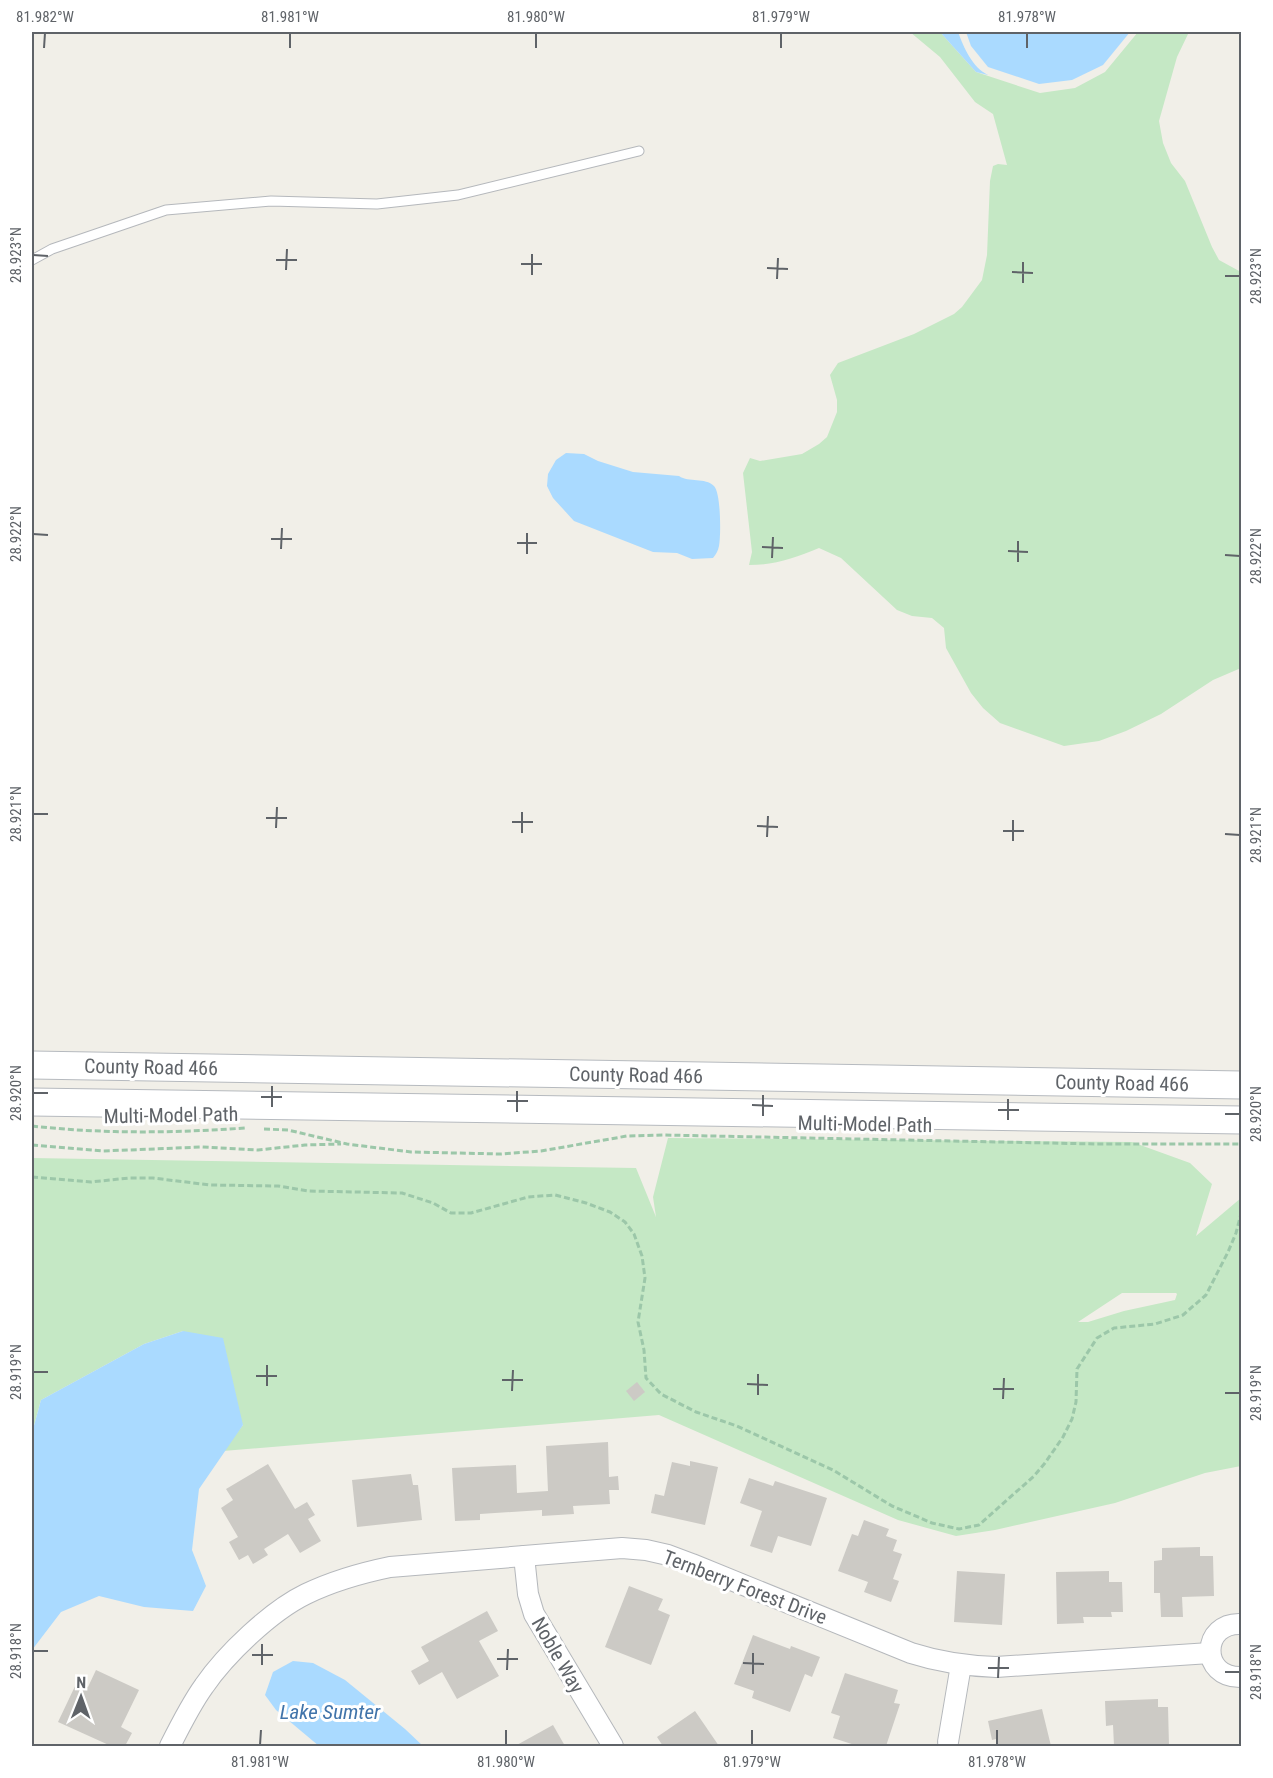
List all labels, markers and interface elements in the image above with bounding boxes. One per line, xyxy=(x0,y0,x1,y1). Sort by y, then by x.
text: 81.982°W xyxy=(16,8,75,26)
text: 81.981°W xyxy=(261,8,320,26)
text: 81.980°W xyxy=(507,8,566,26)
text: 81.979°W xyxy=(752,8,811,26)
text: 81.978°W xyxy=(998,8,1057,26)
text: 28.923°N xyxy=(7,227,25,283)
text: 28.923°N xyxy=(1247,248,1265,304)
text: 28.922°N xyxy=(7,506,25,562)
text: 28.922°N xyxy=(1247,528,1265,584)
text: 28.921°N xyxy=(7,786,25,842)
text: 28.921°N xyxy=(1247,807,1265,863)
street label: County Road 466 xyxy=(84,1054,218,1080)
street label: County Road 466 xyxy=(569,1062,703,1088)
text: 28.920°N xyxy=(7,1065,25,1121)
street label: County Road 466 xyxy=(1055,1070,1189,1096)
text: 28.920°N xyxy=(1247,1086,1265,1142)
street label: Multi-Model Path xyxy=(104,1102,238,1128)
street label: Multi-Model Path xyxy=(798,1111,932,1137)
text: 28.919°N xyxy=(7,1344,25,1400)
text: 28.919°N xyxy=(1247,1365,1265,1421)
street label: Ternberry Forest Drive xyxy=(660,1545,830,1629)
street label: Noble Way xyxy=(527,1613,589,1697)
text: 28.918°N xyxy=(7,1623,25,1679)
text: 28.918°N xyxy=(1247,1644,1265,1700)
north arrow xyxy=(51,1667,111,1727)
text: N xyxy=(76,1673,86,1692)
water label: Lake Sumter xyxy=(280,1700,381,1724)
text: 81.981°W xyxy=(231,1753,290,1771)
text: 81.980°W xyxy=(477,1753,536,1771)
text: 81.979°W xyxy=(723,1753,782,1771)
text: 81.978°W xyxy=(968,1753,1027,1771)

